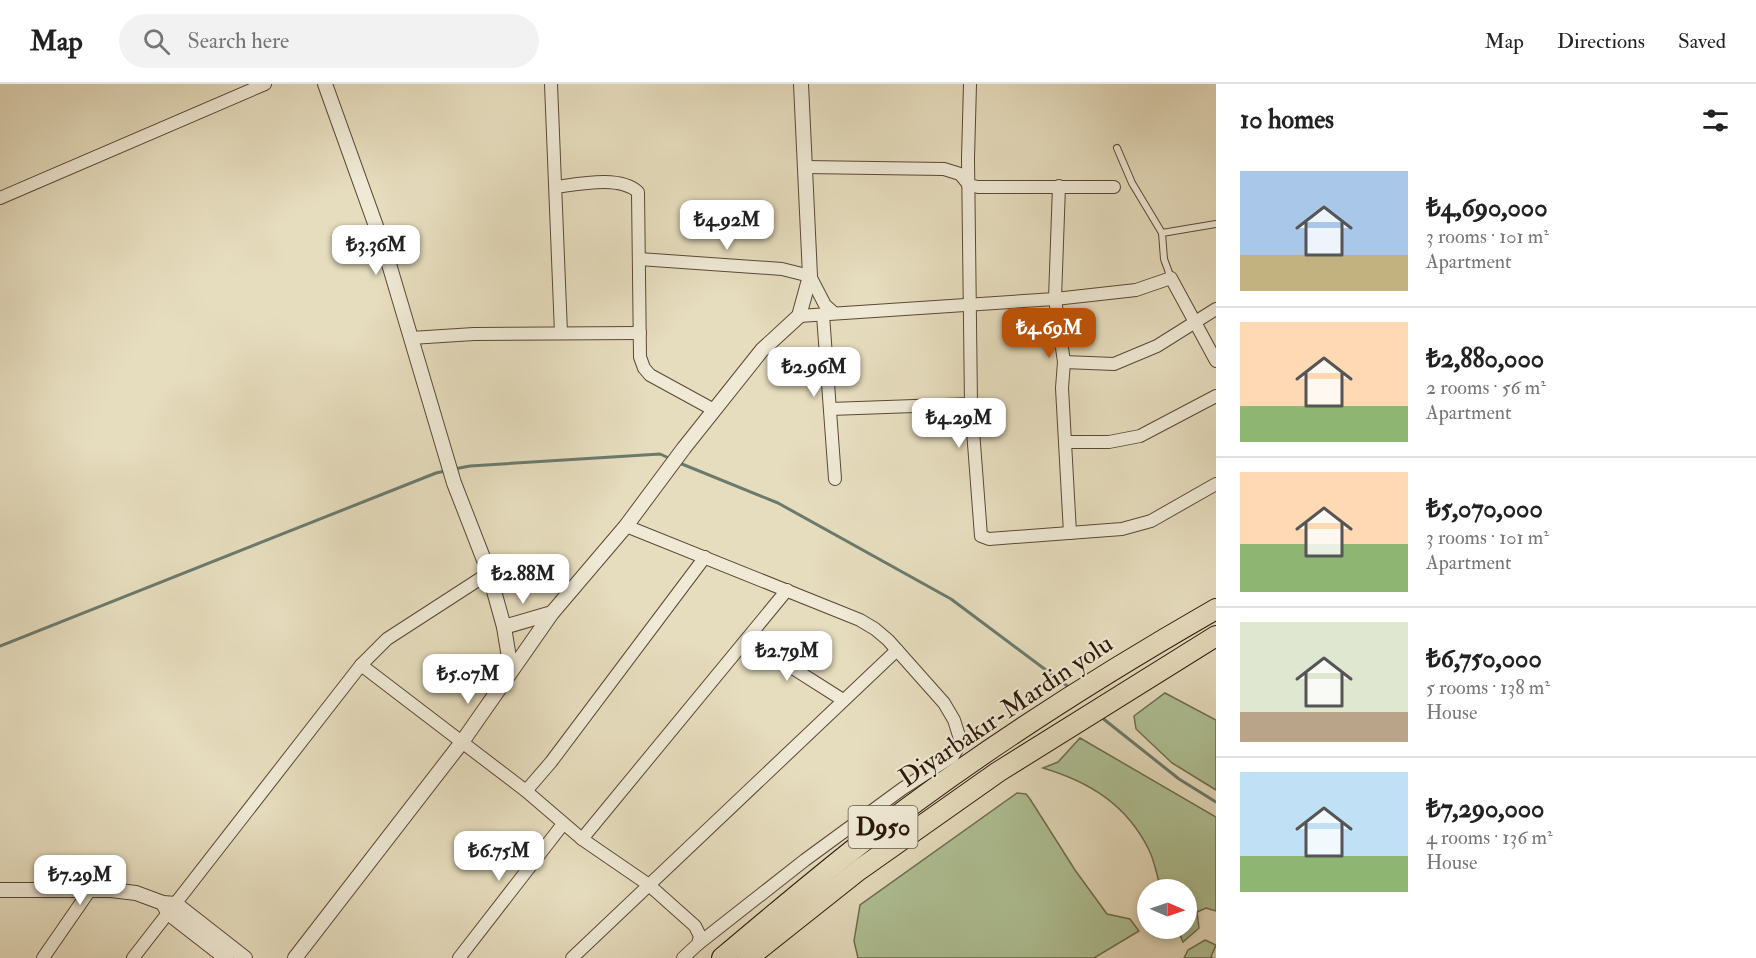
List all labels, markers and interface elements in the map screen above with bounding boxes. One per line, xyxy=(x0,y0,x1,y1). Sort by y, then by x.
search box xyxy=(119,14,539,68)
text: Map xyxy=(30,24,83,59)
icon: search xyxy=(140,25,173,58)
text: Search here xyxy=(188,27,289,55)
text: Map xyxy=(1484,28,1524,55)
text: Directions xyxy=(1557,28,1645,55)
text: Saved xyxy=(1678,28,1726,55)
text: 10 homes xyxy=(1240,104,1334,136)
icon: filters xyxy=(1699,104,1732,137)
text: ₺4,690,000 xyxy=(1426,192,1548,224)
icon: home xyxy=(1288,195,1360,267)
pin: ₺4.92M xyxy=(678,200,776,251)
text: ₺4.92M xyxy=(694,207,760,232)
text: 3 rooms · 101 m² xyxy=(1426,224,1549,249)
pin: ₺3.36M xyxy=(327,225,425,276)
text: ₺3.36M xyxy=(346,232,406,257)
text: Apartment xyxy=(1426,249,1511,274)
pin: ₺4.69M xyxy=(1000,308,1098,359)
text: ₺4.69M xyxy=(1016,315,1082,340)
text: ₺2,880,000 xyxy=(1426,343,1544,375)
icon: home xyxy=(1288,346,1360,418)
pin: ₺2.96M xyxy=(765,347,863,398)
text: ₺2.96M xyxy=(781,354,847,379)
text: 2 rooms · 56 m² xyxy=(1426,375,1546,400)
pin: ₺4.29M xyxy=(910,398,1008,449)
text: Apartment xyxy=(1426,400,1511,425)
text: ₺4.29M xyxy=(926,405,992,430)
text: ₺5,070,000 xyxy=(1426,493,1543,525)
icon: home xyxy=(1288,496,1360,568)
text: 3 rooms · 101 m² xyxy=(1426,525,1549,550)
text: Apartment xyxy=(1426,550,1511,575)
pin: ₺2.88M xyxy=(474,554,572,605)
text: ₺2.88M xyxy=(491,561,555,586)
street label: Diyarbakır-Mardin yolu xyxy=(893,628,1119,794)
pin: ₺2.79M xyxy=(738,631,836,682)
text: ₺2.79M xyxy=(755,638,819,663)
text: ₺6,750,000 xyxy=(1426,643,1542,675)
icon: home xyxy=(1288,646,1360,718)
pin: ₺5.07M xyxy=(419,654,517,705)
text: ₺5.07M xyxy=(437,661,499,686)
text: 5 rooms · 138 m² xyxy=(1426,675,1550,700)
text: House xyxy=(1426,700,1477,725)
text: ₺7,290,000 xyxy=(1426,793,1544,825)
icon: home xyxy=(1288,796,1360,868)
road number: D950 xyxy=(848,806,918,848)
text: 4 rooms · 136 m² xyxy=(1426,825,1553,850)
pin: ₺6.75M xyxy=(450,831,548,882)
text: ₺6.75M xyxy=(468,838,530,863)
text: House xyxy=(1426,850,1477,875)
pin: ₺7.29M xyxy=(31,855,129,906)
text: ₺7.29M xyxy=(48,862,112,887)
north arrow xyxy=(1137,879,1197,939)
map controls xyxy=(1137,879,1197,939)

